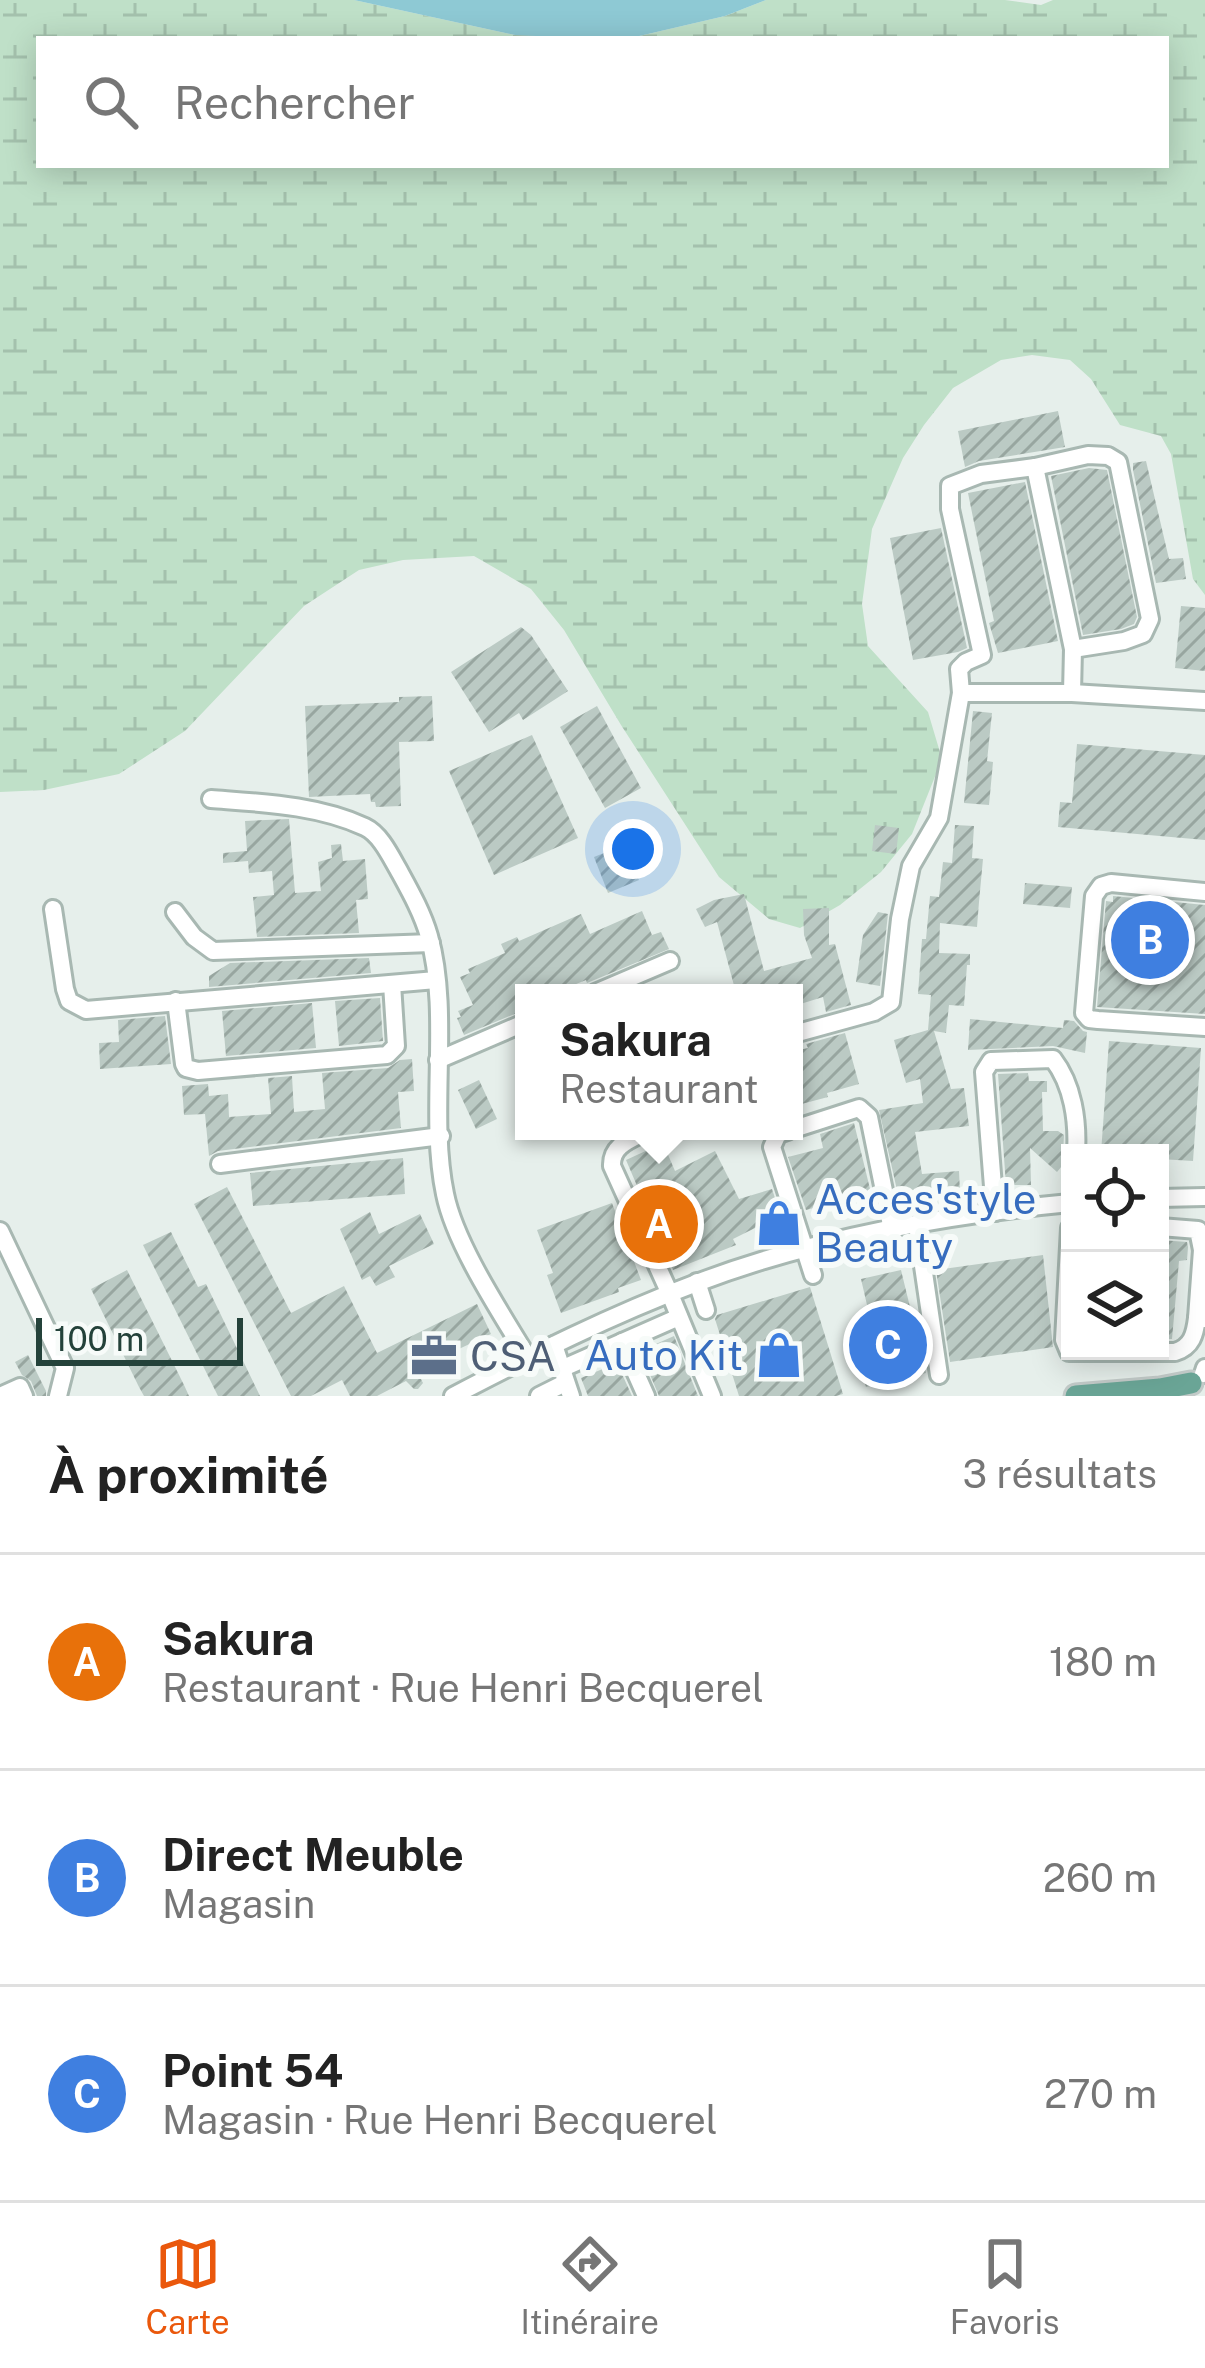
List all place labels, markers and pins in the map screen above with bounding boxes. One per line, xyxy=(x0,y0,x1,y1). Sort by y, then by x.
pin: B xyxy=(1111,895,1189,985)
place label: Acces'style Beauty xyxy=(815,1174,1037,1271)
pin: A xyxy=(620,1179,698,1269)
shop icon: Acces'style Beauty xyxy=(754,1198,804,1248)
pin: C xyxy=(849,1300,927,1390)
place label: Auto Kit xyxy=(584,1330,743,1379)
shop icon: Auto Kit xyxy=(754,1330,804,1380)
office icon: CSA xyxy=(409,1331,459,1381)
place label: CSA xyxy=(470,1331,556,1380)

